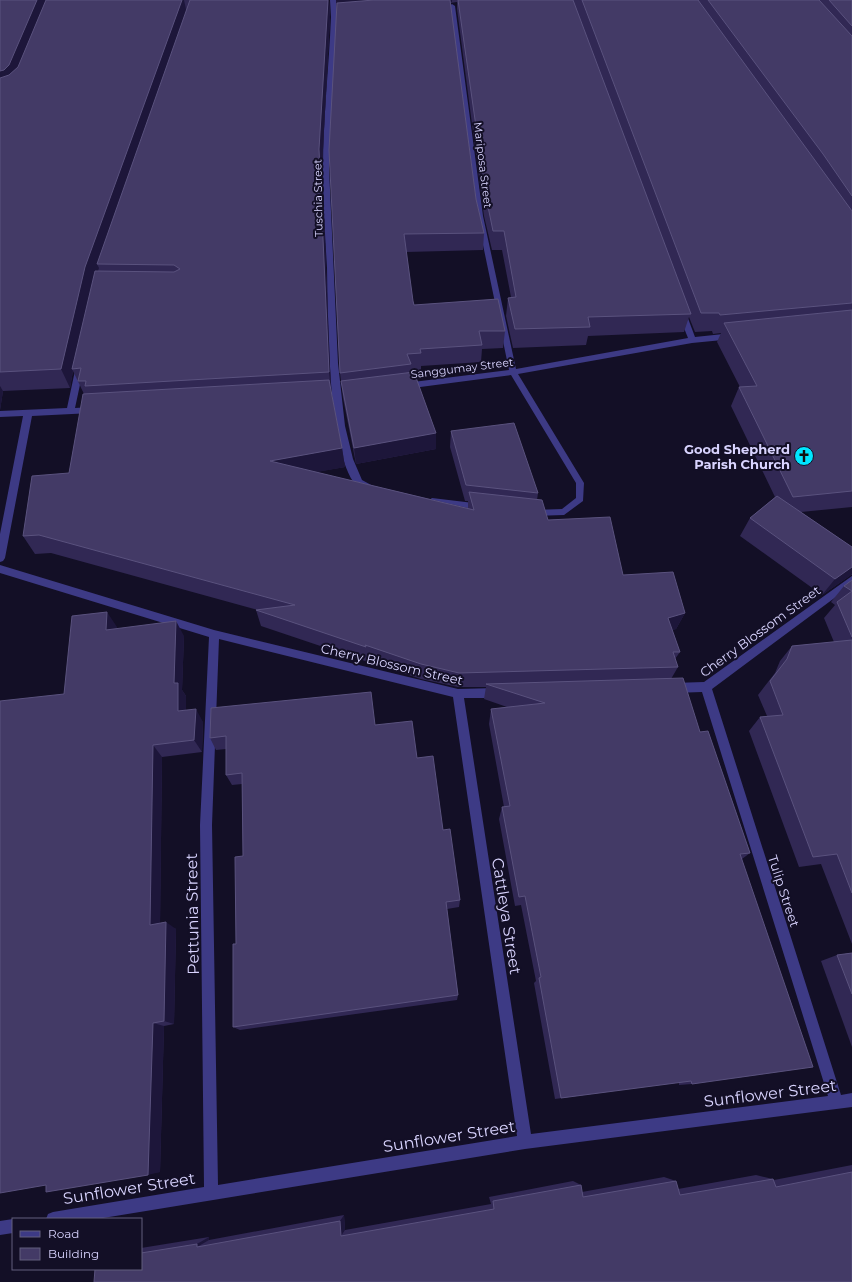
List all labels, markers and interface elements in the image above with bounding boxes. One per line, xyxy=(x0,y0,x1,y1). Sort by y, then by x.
street label: Mariposa Street xyxy=(471,121,495,209)
street label: Tuschia Street xyxy=(310,158,326,237)
street label: Sanggumay Street xyxy=(410,355,515,381)
place label: Good Shepherd Parish Church xyxy=(684,441,790,472)
church icon: Good Shepherd Parish Church xyxy=(793,445,815,467)
street label: Cherry Blossom Street xyxy=(697,582,823,680)
street label: Cherry Blossom Street xyxy=(319,640,465,688)
street label: Pettunia Street xyxy=(182,853,203,975)
street label: Tulip Street xyxy=(765,853,803,929)
street label: Cattleya Street xyxy=(488,856,525,976)
street label: Sunflower Street xyxy=(703,1076,838,1111)
street label: Sunflower Street xyxy=(382,1117,517,1156)
street label: Sunflower Street xyxy=(62,1169,197,1208)
legend xyxy=(12,1218,142,1270)
text: Road xyxy=(48,1226,79,1241)
text: Building xyxy=(48,1246,99,1261)

